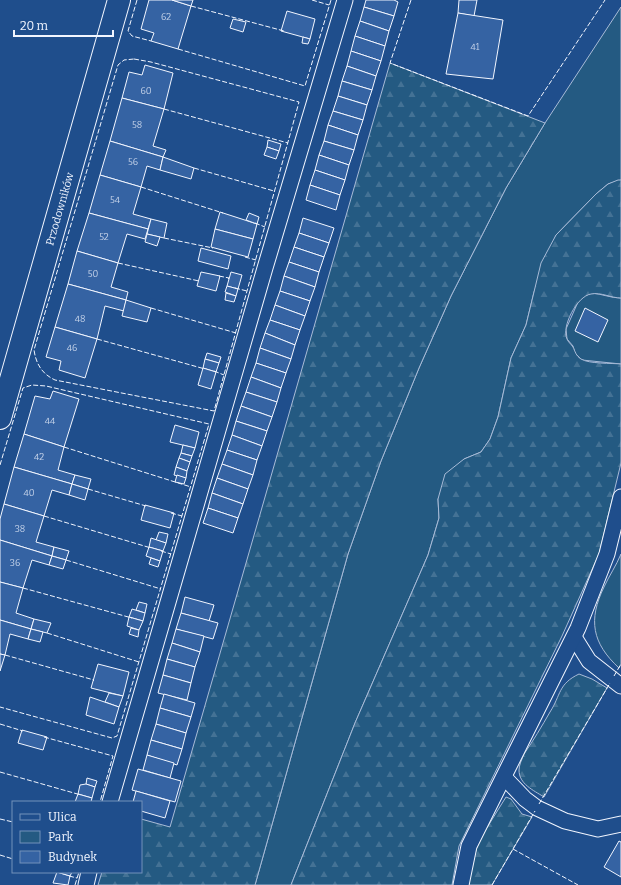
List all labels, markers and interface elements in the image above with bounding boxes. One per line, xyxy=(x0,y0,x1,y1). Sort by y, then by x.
scale bar xyxy=(14,12,113,38)
house number: 62 xyxy=(161,12,171,22)
text: 20 m xyxy=(20,19,49,33)
house number: 41 xyxy=(471,42,480,52)
house number: 60 xyxy=(140,86,152,96)
house number: 58 xyxy=(132,120,142,130)
house number: 56 xyxy=(128,157,138,167)
street label: Przodowników xyxy=(43,171,77,247)
house number: 54 xyxy=(110,195,121,205)
house number: 52 xyxy=(99,232,109,242)
house number: 50 xyxy=(88,269,99,279)
house number: 48 xyxy=(75,314,85,324)
house number: 46 xyxy=(67,343,77,353)
house number: 44 xyxy=(45,416,56,426)
house number: 42 xyxy=(34,452,44,462)
house number: 40 xyxy=(23,488,35,498)
house number: 38 xyxy=(15,524,25,534)
house number: 36 xyxy=(10,558,20,568)
legend xyxy=(12,801,142,873)
text: Ulica xyxy=(48,810,77,824)
text: Park xyxy=(48,830,74,844)
text: Budynek xyxy=(48,850,97,864)

